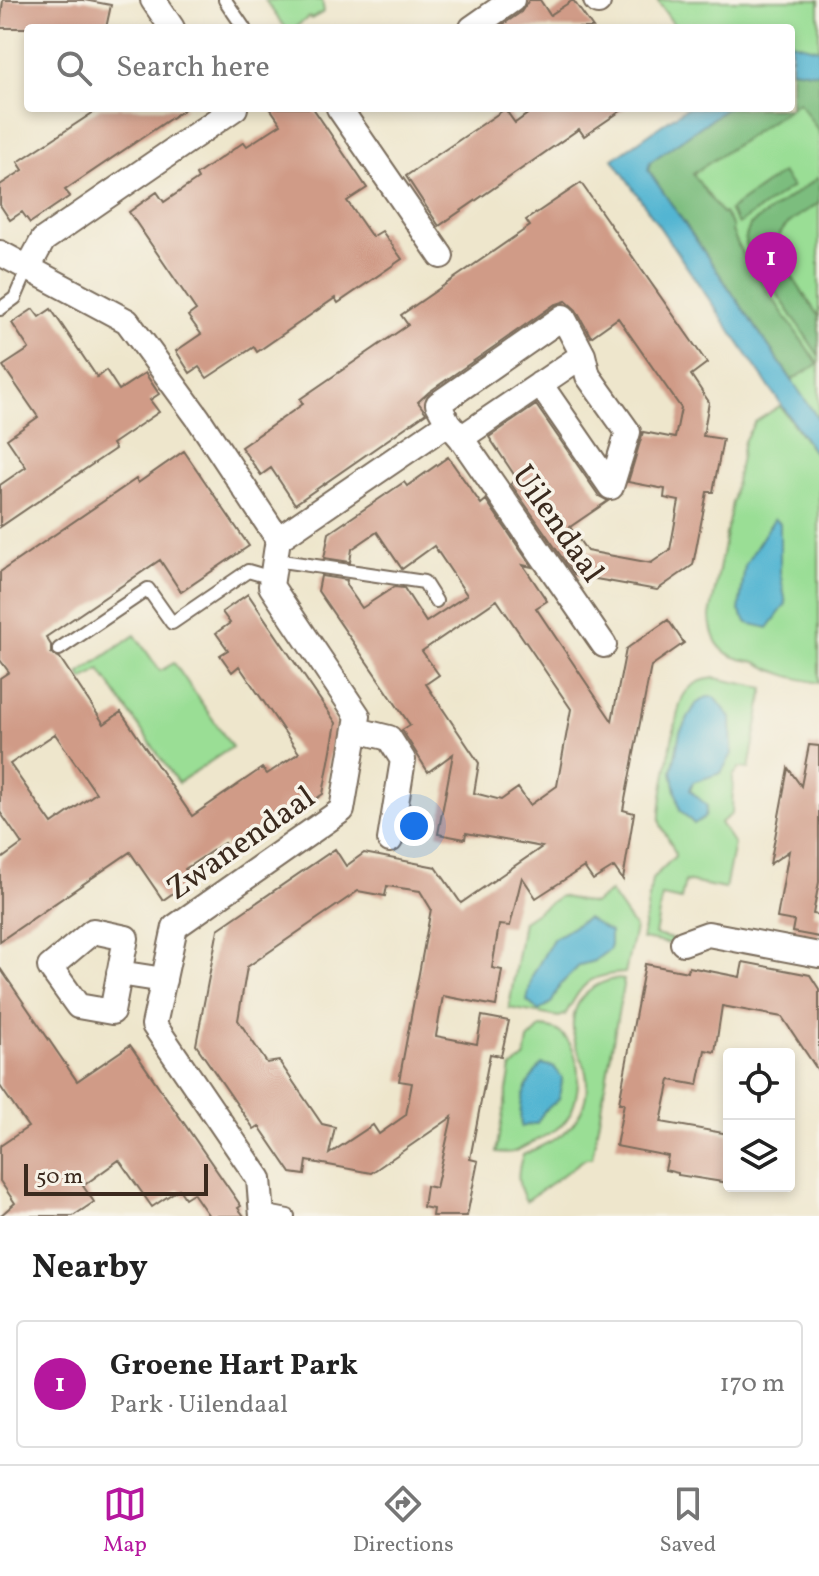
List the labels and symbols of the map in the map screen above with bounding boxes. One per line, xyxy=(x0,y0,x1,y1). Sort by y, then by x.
pin: 1 xyxy=(745,232,797,298)
street label: Uilendaal xyxy=(500,457,613,592)
street label: Zwanendaal xyxy=(159,777,325,912)
your location xyxy=(394,806,434,846)
scale bar xyxy=(24,1160,208,1196)

